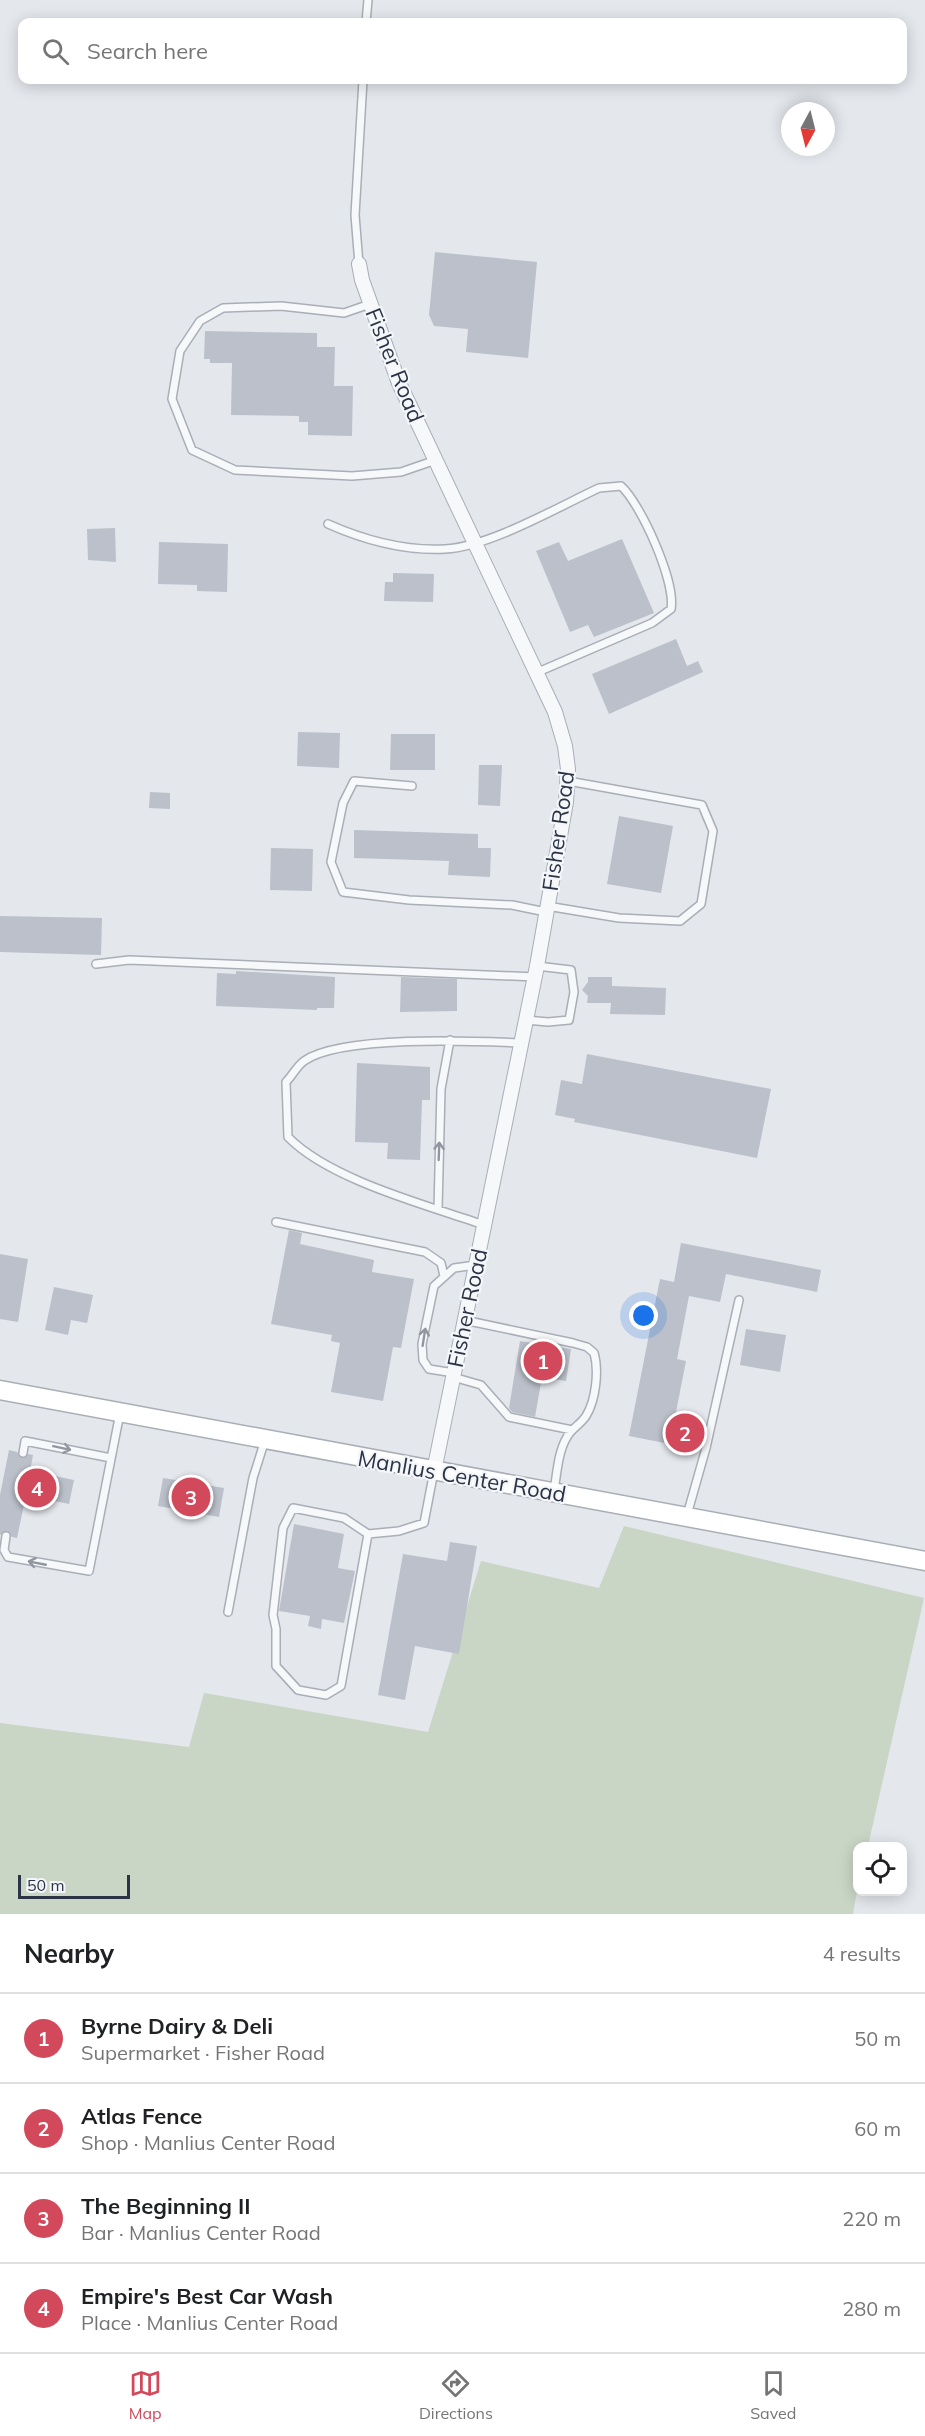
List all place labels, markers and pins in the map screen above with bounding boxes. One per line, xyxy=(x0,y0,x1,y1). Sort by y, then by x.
pin: 1 xyxy=(524,1338,562,1384)
pin: 2 xyxy=(666,1410,704,1456)
pin: 4 xyxy=(18,1466,57,1510)
pin: 3 xyxy=(172,1474,210,1520)

